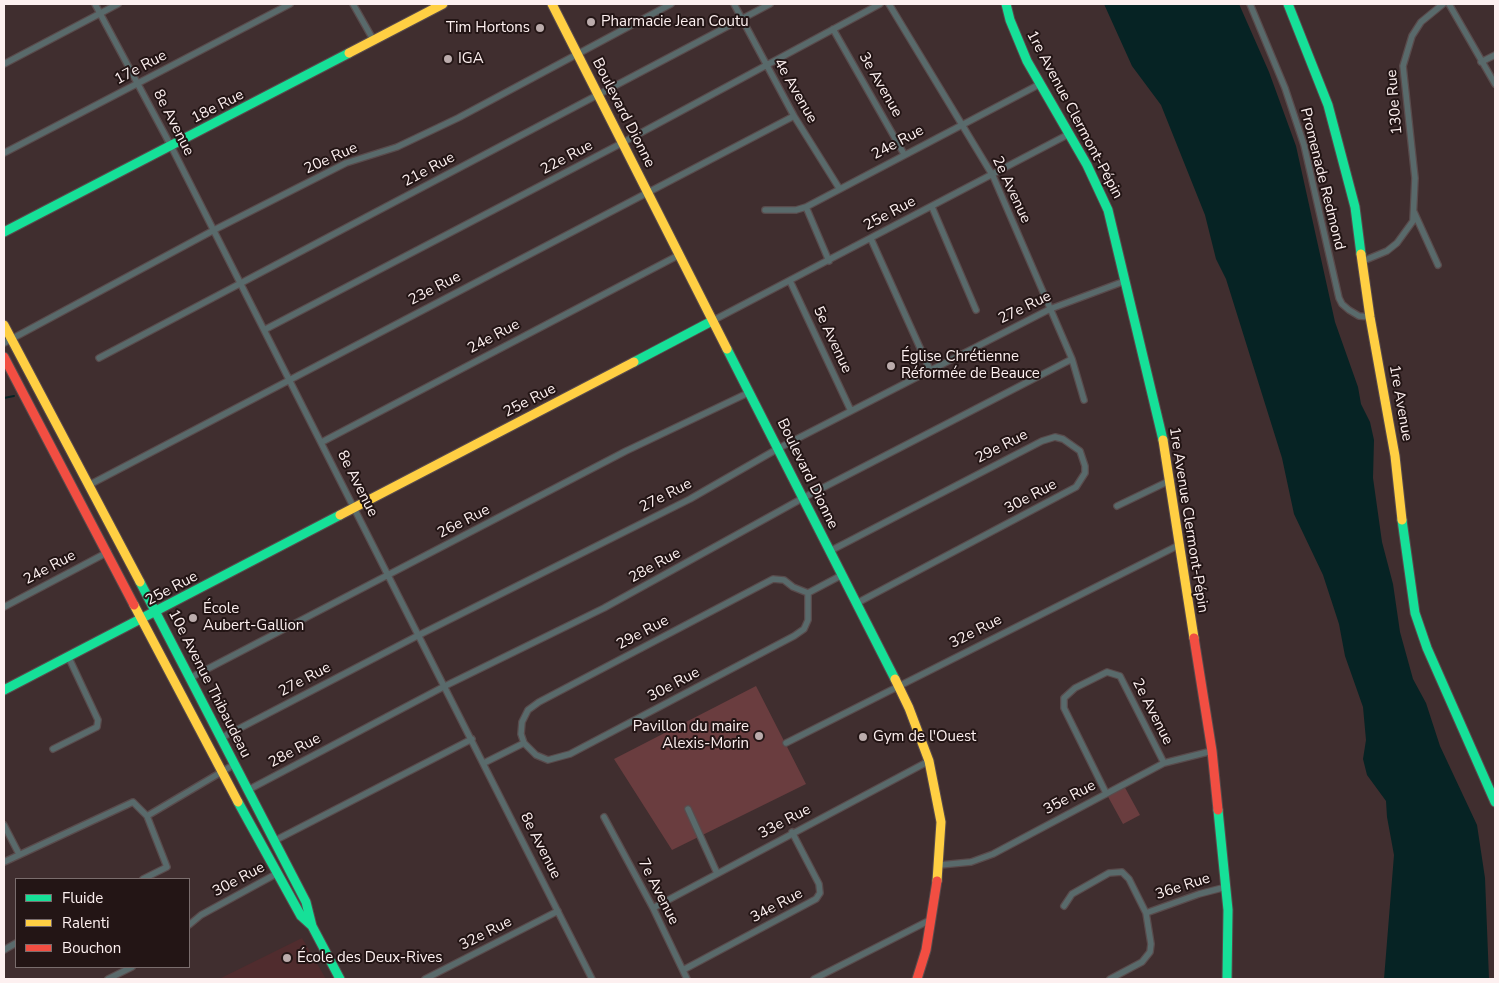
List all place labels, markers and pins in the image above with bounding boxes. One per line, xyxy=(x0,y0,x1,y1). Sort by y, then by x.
place label: Pharmacie Jean Coutu xyxy=(601,13,749,31)
marker: Pharmacie Jean Coutu xyxy=(585,16,597,28)
place label: Tim Hortons xyxy=(446,19,530,37)
marker: Tim Hortons xyxy=(534,22,546,34)
place label: IGA xyxy=(458,50,484,68)
marker: IGA xyxy=(442,53,454,65)
place label: Église Chrétienne Réformée de Beauce xyxy=(901,348,1040,383)
marker: Église Chrétienne Réformée de Beauce xyxy=(885,360,897,372)
place label: École Aubert-Gallion xyxy=(203,600,304,635)
marker: École Aubert-Gallion xyxy=(187,612,199,624)
place label: Pavillon du maire Alexis-Morin xyxy=(633,718,749,753)
place label: Gym de l'Ouest xyxy=(873,728,976,746)
marker: Pavillon du maire Alexis-Morin xyxy=(753,730,765,742)
marker: Gym de l'Ouest xyxy=(857,731,869,743)
place label: École des Deux-Rives xyxy=(297,949,442,967)
marker: École des Deux-Rives xyxy=(281,952,293,964)

